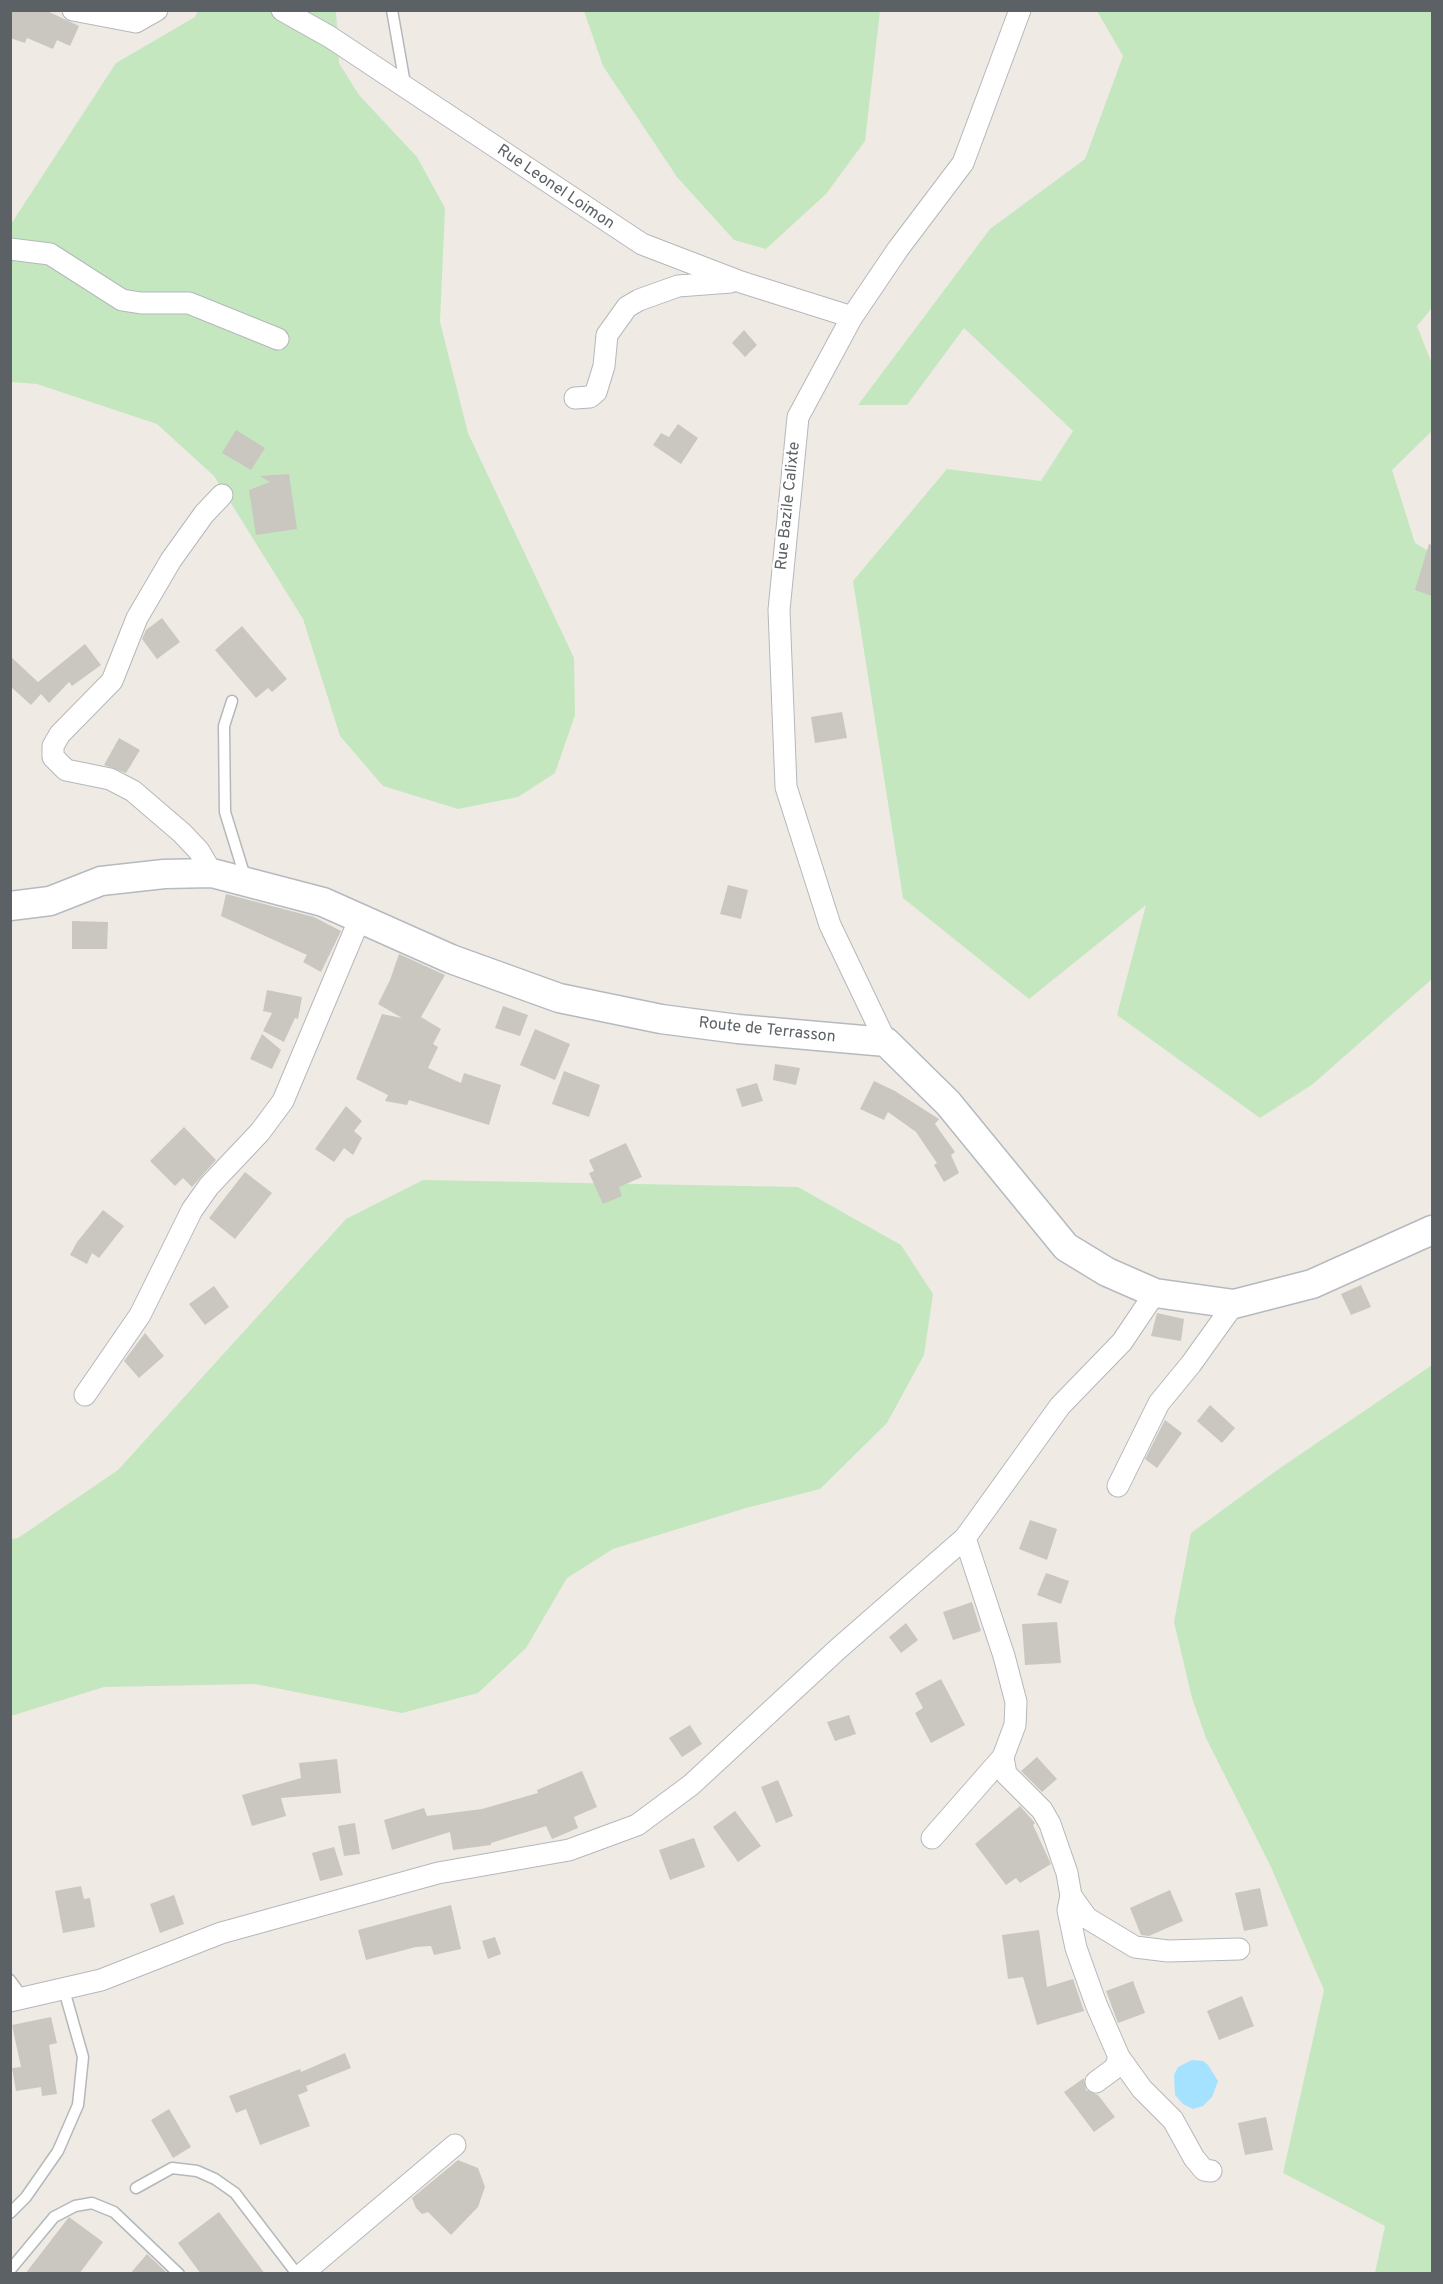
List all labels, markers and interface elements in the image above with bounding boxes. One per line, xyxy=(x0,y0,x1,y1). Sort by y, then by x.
street label: Rue Leonel Loimon xyxy=(493,142,617,234)
street label: Rue Bazile Calixte xyxy=(773,441,805,571)
street label: Route de Terrasson xyxy=(698,1014,836,1048)

